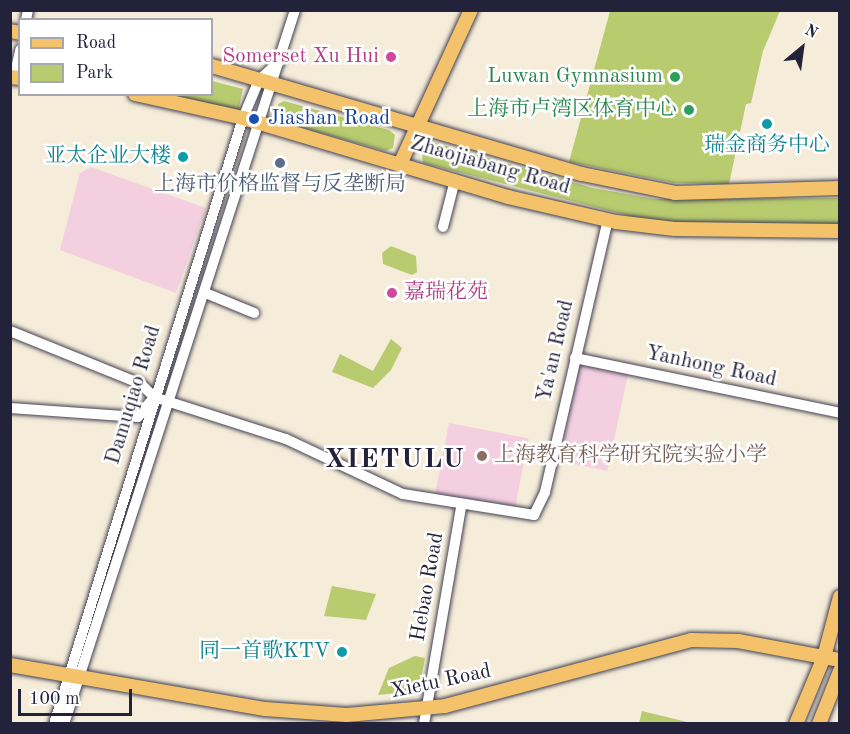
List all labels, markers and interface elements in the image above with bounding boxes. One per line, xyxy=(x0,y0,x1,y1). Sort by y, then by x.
legend xyxy=(18,18,213,96)
north arrow xyxy=(772,18,832,78)
text: N xyxy=(801,22,820,42)
text: Road xyxy=(76,34,116,52)
place label: Somerset Xu Hui xyxy=(222,44,379,70)
marker: Somerset Xu Hui xyxy=(384,50,398,64)
text: Park xyxy=(76,64,113,82)
place label: Luwan Gymnasium xyxy=(487,64,663,90)
marker: Luwan Gymnasium xyxy=(668,70,682,84)
place label: 上海市卢湾区体育中心 xyxy=(467,97,677,123)
marker: 上海市卢湾区体育中心 xyxy=(682,103,696,117)
place label: Jiashan Road xyxy=(268,106,390,132)
marker: Jiashan Road xyxy=(245,110,263,128)
marker: 瑞金商务中心 xyxy=(760,117,774,131)
street label: Zhaojiabang Road xyxy=(407,131,573,201)
place label: 瑞金商务中心 xyxy=(704,133,830,159)
place label: 亚太企业大楼 xyxy=(45,144,171,170)
marker: 亚太企业大楼 xyxy=(176,150,190,164)
marker: 上海市价格监督与反垄断局 xyxy=(273,156,287,170)
place label: 上海市价格监督与反垄断局 xyxy=(154,172,406,198)
place label: 嘉瑞花苑 xyxy=(404,280,488,306)
marker: 嘉瑞花苑 xyxy=(385,286,399,300)
street label: Ya'an Road xyxy=(532,298,580,404)
street label: Damuqiao Road xyxy=(101,322,167,468)
street label: Yanhong Road xyxy=(643,341,779,393)
place label: 上海教育科学研究院实验小学 xyxy=(494,443,767,469)
district label: XIETULU xyxy=(325,444,465,476)
marker: 上海教育科学研究院实验小学 xyxy=(475,449,489,463)
street label: Hebao Road xyxy=(406,530,450,644)
place label: 同一首歌KTV xyxy=(199,639,330,665)
marker: 同一首歌KTV xyxy=(335,645,349,659)
street label: Xietu Road xyxy=(388,659,494,705)
scale bar xyxy=(21,677,135,715)
text: 100 m xyxy=(29,690,80,708)

